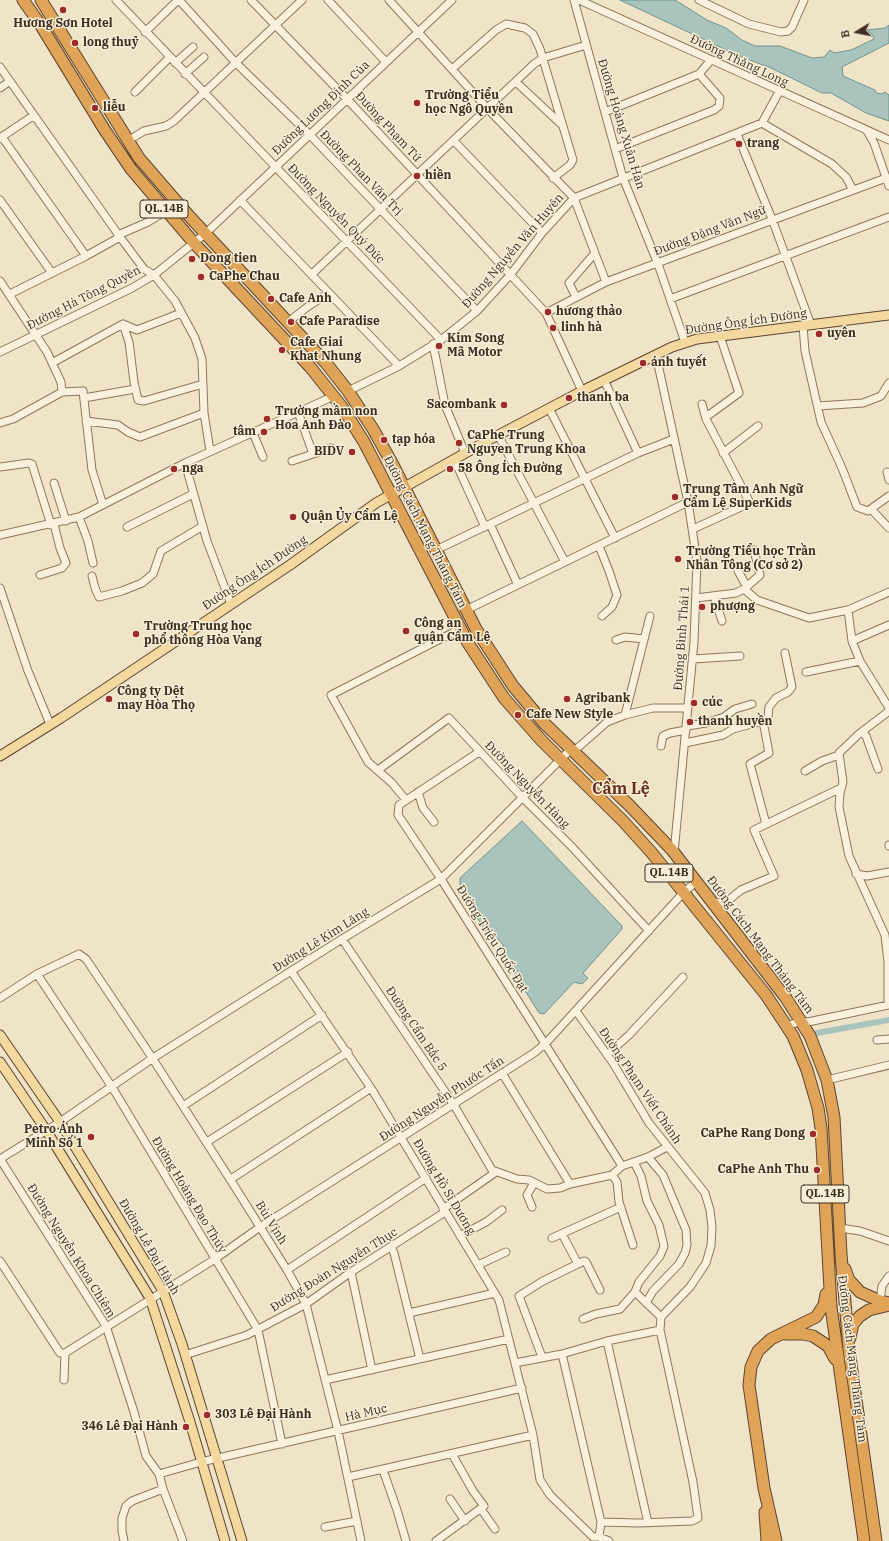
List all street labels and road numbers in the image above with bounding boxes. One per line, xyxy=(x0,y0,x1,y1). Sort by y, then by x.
street label: Đường Thăng Long xyxy=(688,32,790,90)
street label: Đường Hoàng Xuân Hãn xyxy=(594,57,648,191)
street label: Đường Lương Định Của xyxy=(269,58,373,158)
street label: Đường Phạm Tứ xyxy=(352,89,424,165)
street label: Đường Phan Văn Trị xyxy=(317,128,405,218)
street label: Đường Nguyễn Quý Đức xyxy=(285,161,387,267)
street label: Đường Nguyễn Văn Huyên xyxy=(459,191,567,311)
road number: QL.14B xyxy=(140,200,188,218)
street label: Đường Đặng Văn Ngữ xyxy=(652,203,768,259)
street label: Đường Hà Tông Quyền xyxy=(25,263,143,333)
street label: Đường Ông Ích Đường xyxy=(684,306,808,338)
street label: Đường Cách Mạng Tháng Tám xyxy=(380,454,470,610)
street label: Đường Ông Ích Đường xyxy=(200,533,310,613)
street label: Đường Bình Thái 1 xyxy=(671,585,693,691)
street label: Đường Nguyễn Hàng xyxy=(481,738,573,832)
road number: QL.14B xyxy=(645,864,693,882)
street label: Đường Cách Mạng Tháng Tám xyxy=(704,873,816,1017)
street label: Đường Triệu Quốc Đạt xyxy=(453,883,531,995)
street label: Đường Lê Kim Lăng xyxy=(270,905,372,975)
street label: Đường Cẩm Bắc 5 xyxy=(382,984,450,1074)
street label: Đường Phạm Viết Chánh xyxy=(596,1025,684,1147)
street label: Đường Nguyễn Phước Tấn xyxy=(377,1053,507,1145)
street label: Đường Hoàng Đạo Thúy xyxy=(149,1134,229,1256)
street label: Đường Hồ Sĩ Dương xyxy=(410,1137,478,1237)
street label: Đường Nguyễn Khoa Chiêm xyxy=(24,1181,118,1321)
road number: QL.14B xyxy=(801,1185,849,1203)
street label: Đường Lê Đại Hành xyxy=(116,1196,182,1298)
street label: Bùi Vịnh xyxy=(252,1199,290,1247)
street label: Đường Đoàn Nguyễn Thục xyxy=(268,1225,400,1315)
street label: Đường Cách Mạng Tháng Tám xyxy=(835,1274,869,1444)
street label: Hà Mục xyxy=(343,1401,389,1425)

